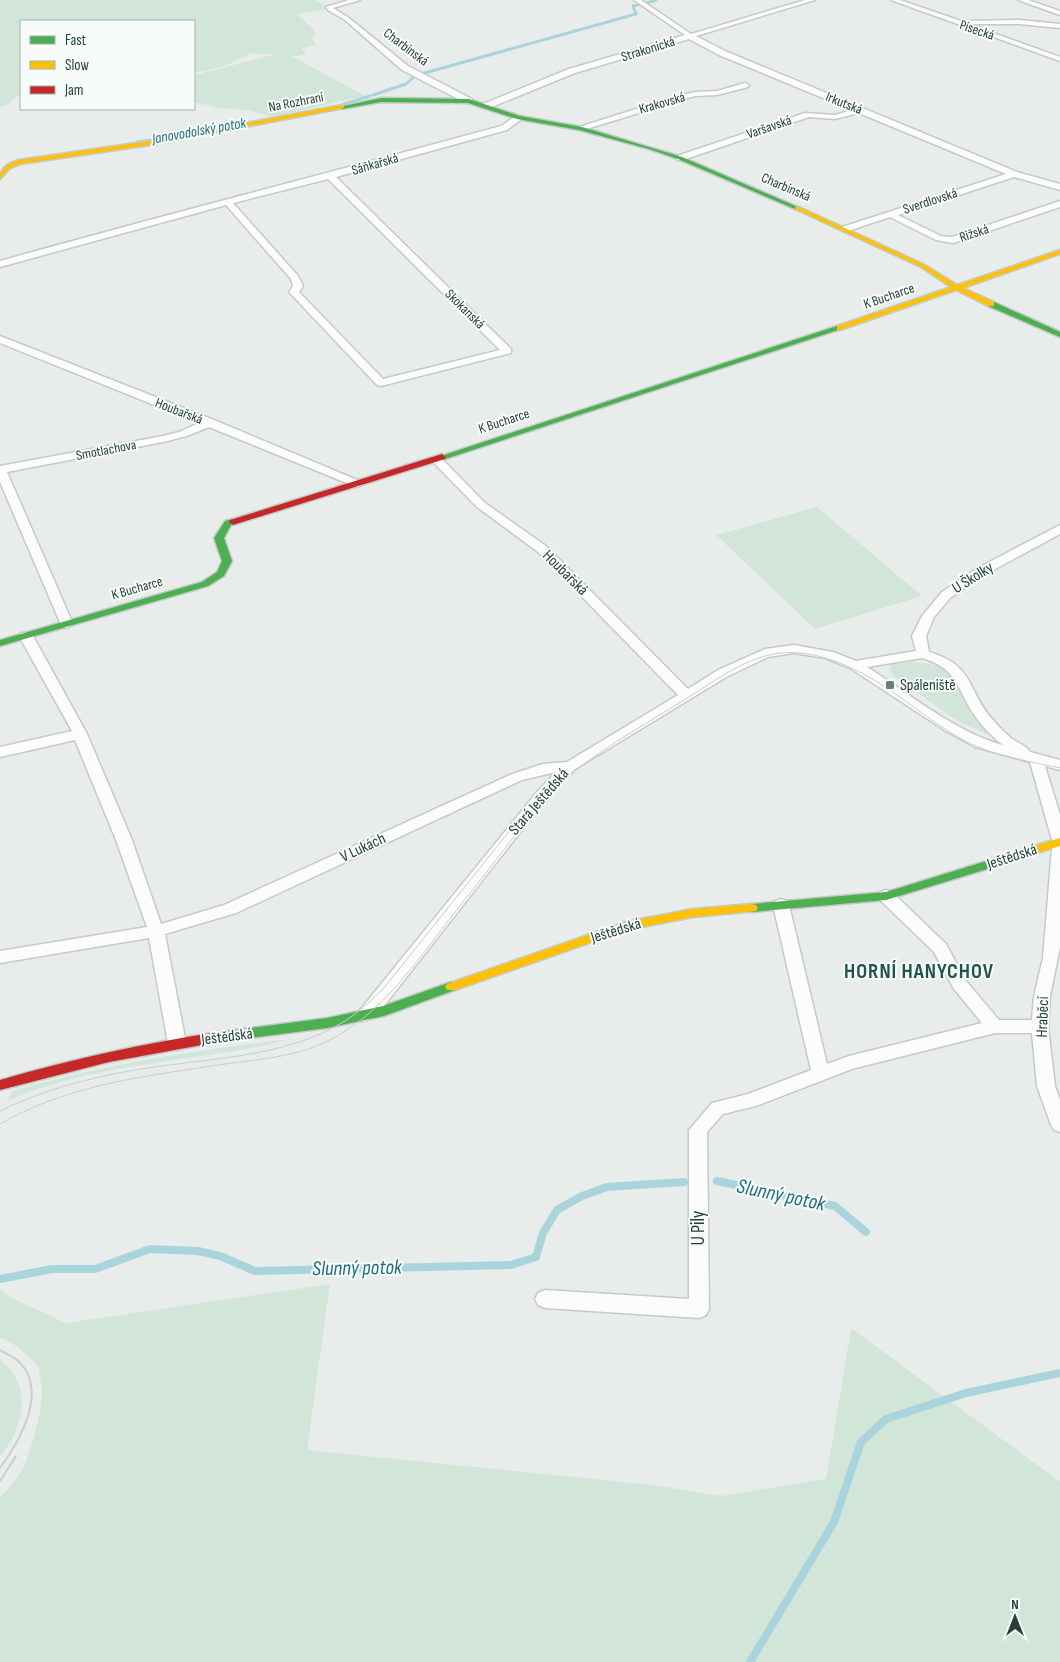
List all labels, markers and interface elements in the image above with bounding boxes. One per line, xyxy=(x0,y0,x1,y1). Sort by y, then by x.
street label: Písecká xyxy=(957,16,997,44)
legend xyxy=(20,20,195,110)
street label: Charbinská xyxy=(380,24,432,70)
text: Fast xyxy=(65,31,87,50)
street label: Strakonická xyxy=(619,33,677,65)
text: Slow xyxy=(65,56,89,75)
text: Jam xyxy=(64,81,83,100)
street label: Na Rozhraní xyxy=(267,88,325,116)
street label: Krakovská xyxy=(637,88,687,118)
street label: Irkutská xyxy=(823,88,865,118)
street label: Varšavská xyxy=(744,111,794,143)
water label: Janovodolský potok xyxy=(150,113,248,149)
street label: Sáňkařská xyxy=(350,149,400,179)
street label: Charbinská xyxy=(759,169,813,205)
street label: Sverdlovská xyxy=(901,184,959,218)
street label: Rižská xyxy=(957,220,991,246)
street label: K Bucharce xyxy=(861,279,917,313)
street label: Skokanská xyxy=(442,286,488,332)
street label: Houbařská xyxy=(153,394,205,428)
street label: K Bucharce xyxy=(476,405,532,437)
street label: Smotlachova xyxy=(74,436,138,464)
street label: Houbařská xyxy=(538,546,592,600)
street label: U Školky xyxy=(949,558,997,598)
street label: K Bucharce xyxy=(109,573,165,603)
place label: Spáleniště xyxy=(900,676,956,695)
marker: Spáleniště xyxy=(884,679,896,691)
street label: Stará Ještědská xyxy=(505,765,573,839)
street label: V Lukách xyxy=(337,829,389,867)
street label: Ještědská xyxy=(984,840,1039,874)
street label: Ještědská xyxy=(588,914,643,948)
district label: HORNÍ HANYCHOV xyxy=(844,959,994,984)
street label: Hraběcí xyxy=(1033,996,1053,1038)
street label: Ještědská xyxy=(199,1024,254,1050)
water label: Slunný potok xyxy=(735,1173,829,1217)
street label: U Pily xyxy=(687,1210,710,1245)
water label: Slunný potok xyxy=(312,1255,403,1281)
north arrow xyxy=(990,1592,1040,1642)
text: N xyxy=(1011,1596,1019,1613)

